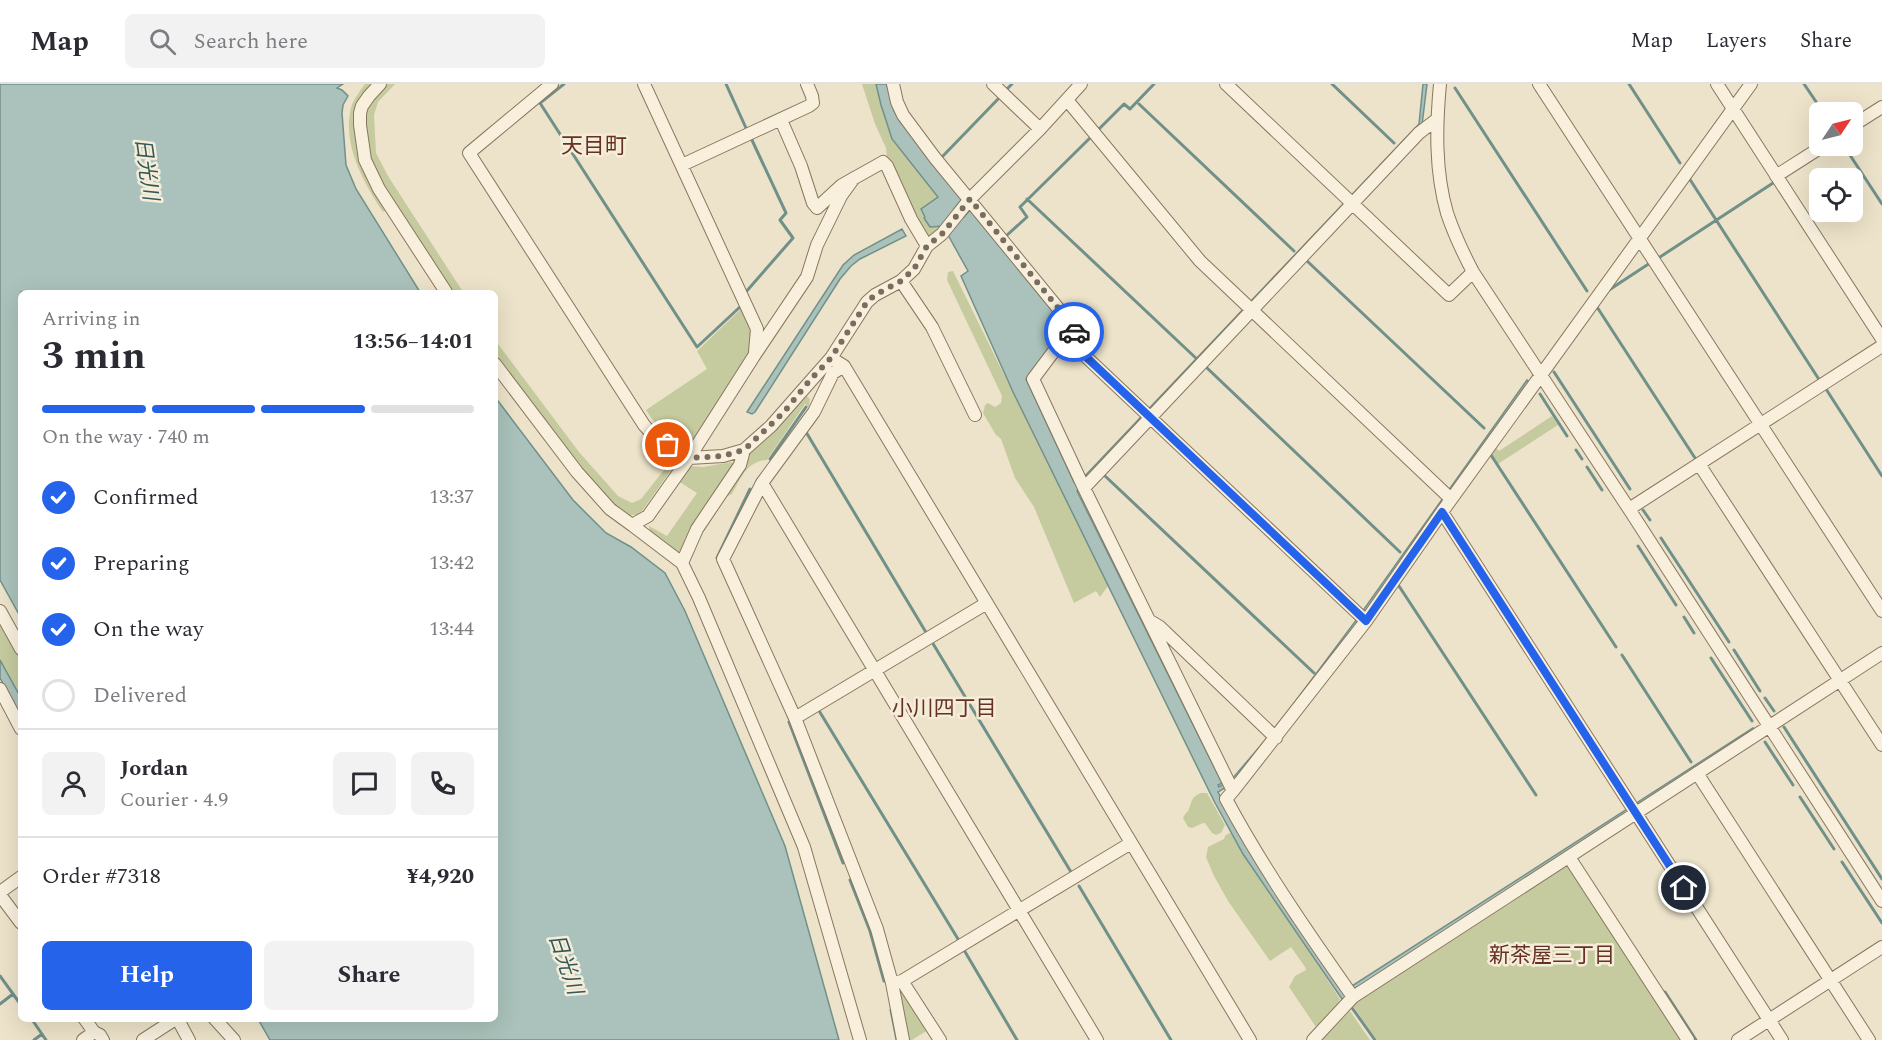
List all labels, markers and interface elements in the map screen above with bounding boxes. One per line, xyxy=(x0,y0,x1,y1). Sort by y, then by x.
search box xyxy=(125,14,545,68)
text: Map xyxy=(30,20,89,63)
icon: search xyxy=(146,25,179,58)
text: Search here xyxy=(194,25,308,58)
text: Map xyxy=(1631,25,1673,57)
text: Layers xyxy=(1706,25,1767,57)
text: Share xyxy=(1800,25,1852,57)
north arrow xyxy=(1809,102,1863,156)
map controls xyxy=(1809,102,1863,222)
district label: 天目町 xyxy=(561,130,627,163)
water label: 日光川 xyxy=(126,136,167,204)
button: locate xyxy=(1809,168,1863,222)
courier xyxy=(1044,302,1104,362)
text: Arriving in xyxy=(42,304,140,334)
icon: car xyxy=(1058,316,1091,349)
text: 13:56–14:01 xyxy=(352,325,474,358)
text: 3 min xyxy=(42,327,146,386)
pin xyxy=(642,419,693,470)
text: On the way · 740 m xyxy=(42,422,210,452)
icon: bag xyxy=(651,428,684,461)
icon: check xyxy=(42,481,75,514)
text: Confirmed xyxy=(93,481,199,514)
text: 13:37 xyxy=(429,482,474,512)
icon: check xyxy=(42,547,75,580)
text: Preparing xyxy=(93,547,190,580)
text: 13:42 xyxy=(429,548,474,578)
icon: check xyxy=(42,613,75,646)
text: On the way xyxy=(93,613,204,646)
text: 13:44 xyxy=(429,614,474,644)
text: Delivered xyxy=(93,679,187,712)
district label: 小川四丁目 xyxy=(892,693,997,725)
button: person xyxy=(42,752,105,815)
text: Jordan xyxy=(120,752,188,785)
button: chat xyxy=(333,752,396,815)
button: phone xyxy=(411,752,474,815)
text: Courier · 4.9 xyxy=(120,785,228,815)
text: Order #7318 xyxy=(42,860,161,893)
text: ¥4,920 xyxy=(406,860,474,893)
pin xyxy=(1658,862,1709,913)
icon: home xyxy=(1667,871,1700,904)
water label: 日光川 xyxy=(540,929,591,1001)
district label: 新茶屋三丁目 xyxy=(1489,940,1615,972)
button: Help xyxy=(42,941,252,1010)
button: Share xyxy=(264,941,474,1010)

